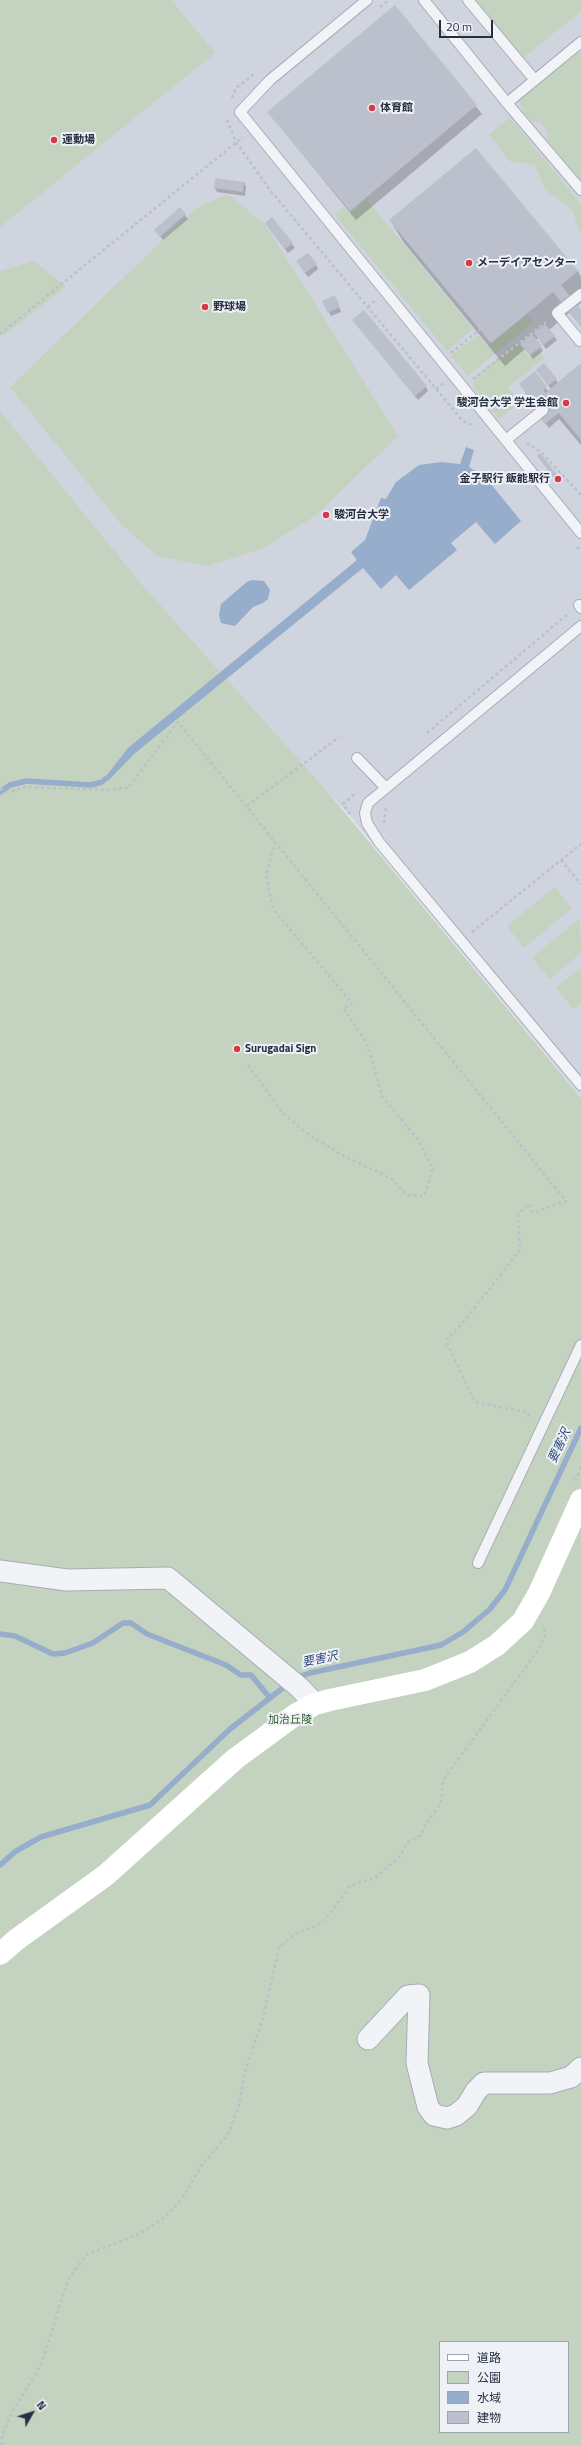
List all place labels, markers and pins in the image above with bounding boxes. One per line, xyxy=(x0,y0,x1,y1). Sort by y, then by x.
place label: 体育館 xyxy=(380,101,413,115)
marker: 体育館 xyxy=(367,103,377,113)
place label: 運動場 xyxy=(62,133,95,147)
marker: 運動場 xyxy=(49,135,59,145)
place label: メーデイアセンター xyxy=(477,256,576,270)
marker: メーデイアセンター xyxy=(464,258,474,268)
place label: 野球場 xyxy=(213,300,246,314)
marker: 野球場 xyxy=(200,302,210,312)
place label: 駿河台大学 学生会館 xyxy=(457,396,558,410)
marker: 駿河台大学 学生会館 xyxy=(561,398,571,408)
place label: 金子駅行 飯能駅行 xyxy=(460,472,550,486)
marker: 金子駅行 飯能駅行 xyxy=(553,474,563,484)
place label: 駿河台大学 xyxy=(334,508,389,522)
marker: 駿河台大学 xyxy=(321,510,331,520)
place label: Surugadai Sign xyxy=(245,1042,316,1056)
marker: Surugadai Sign xyxy=(232,1044,242,1054)

